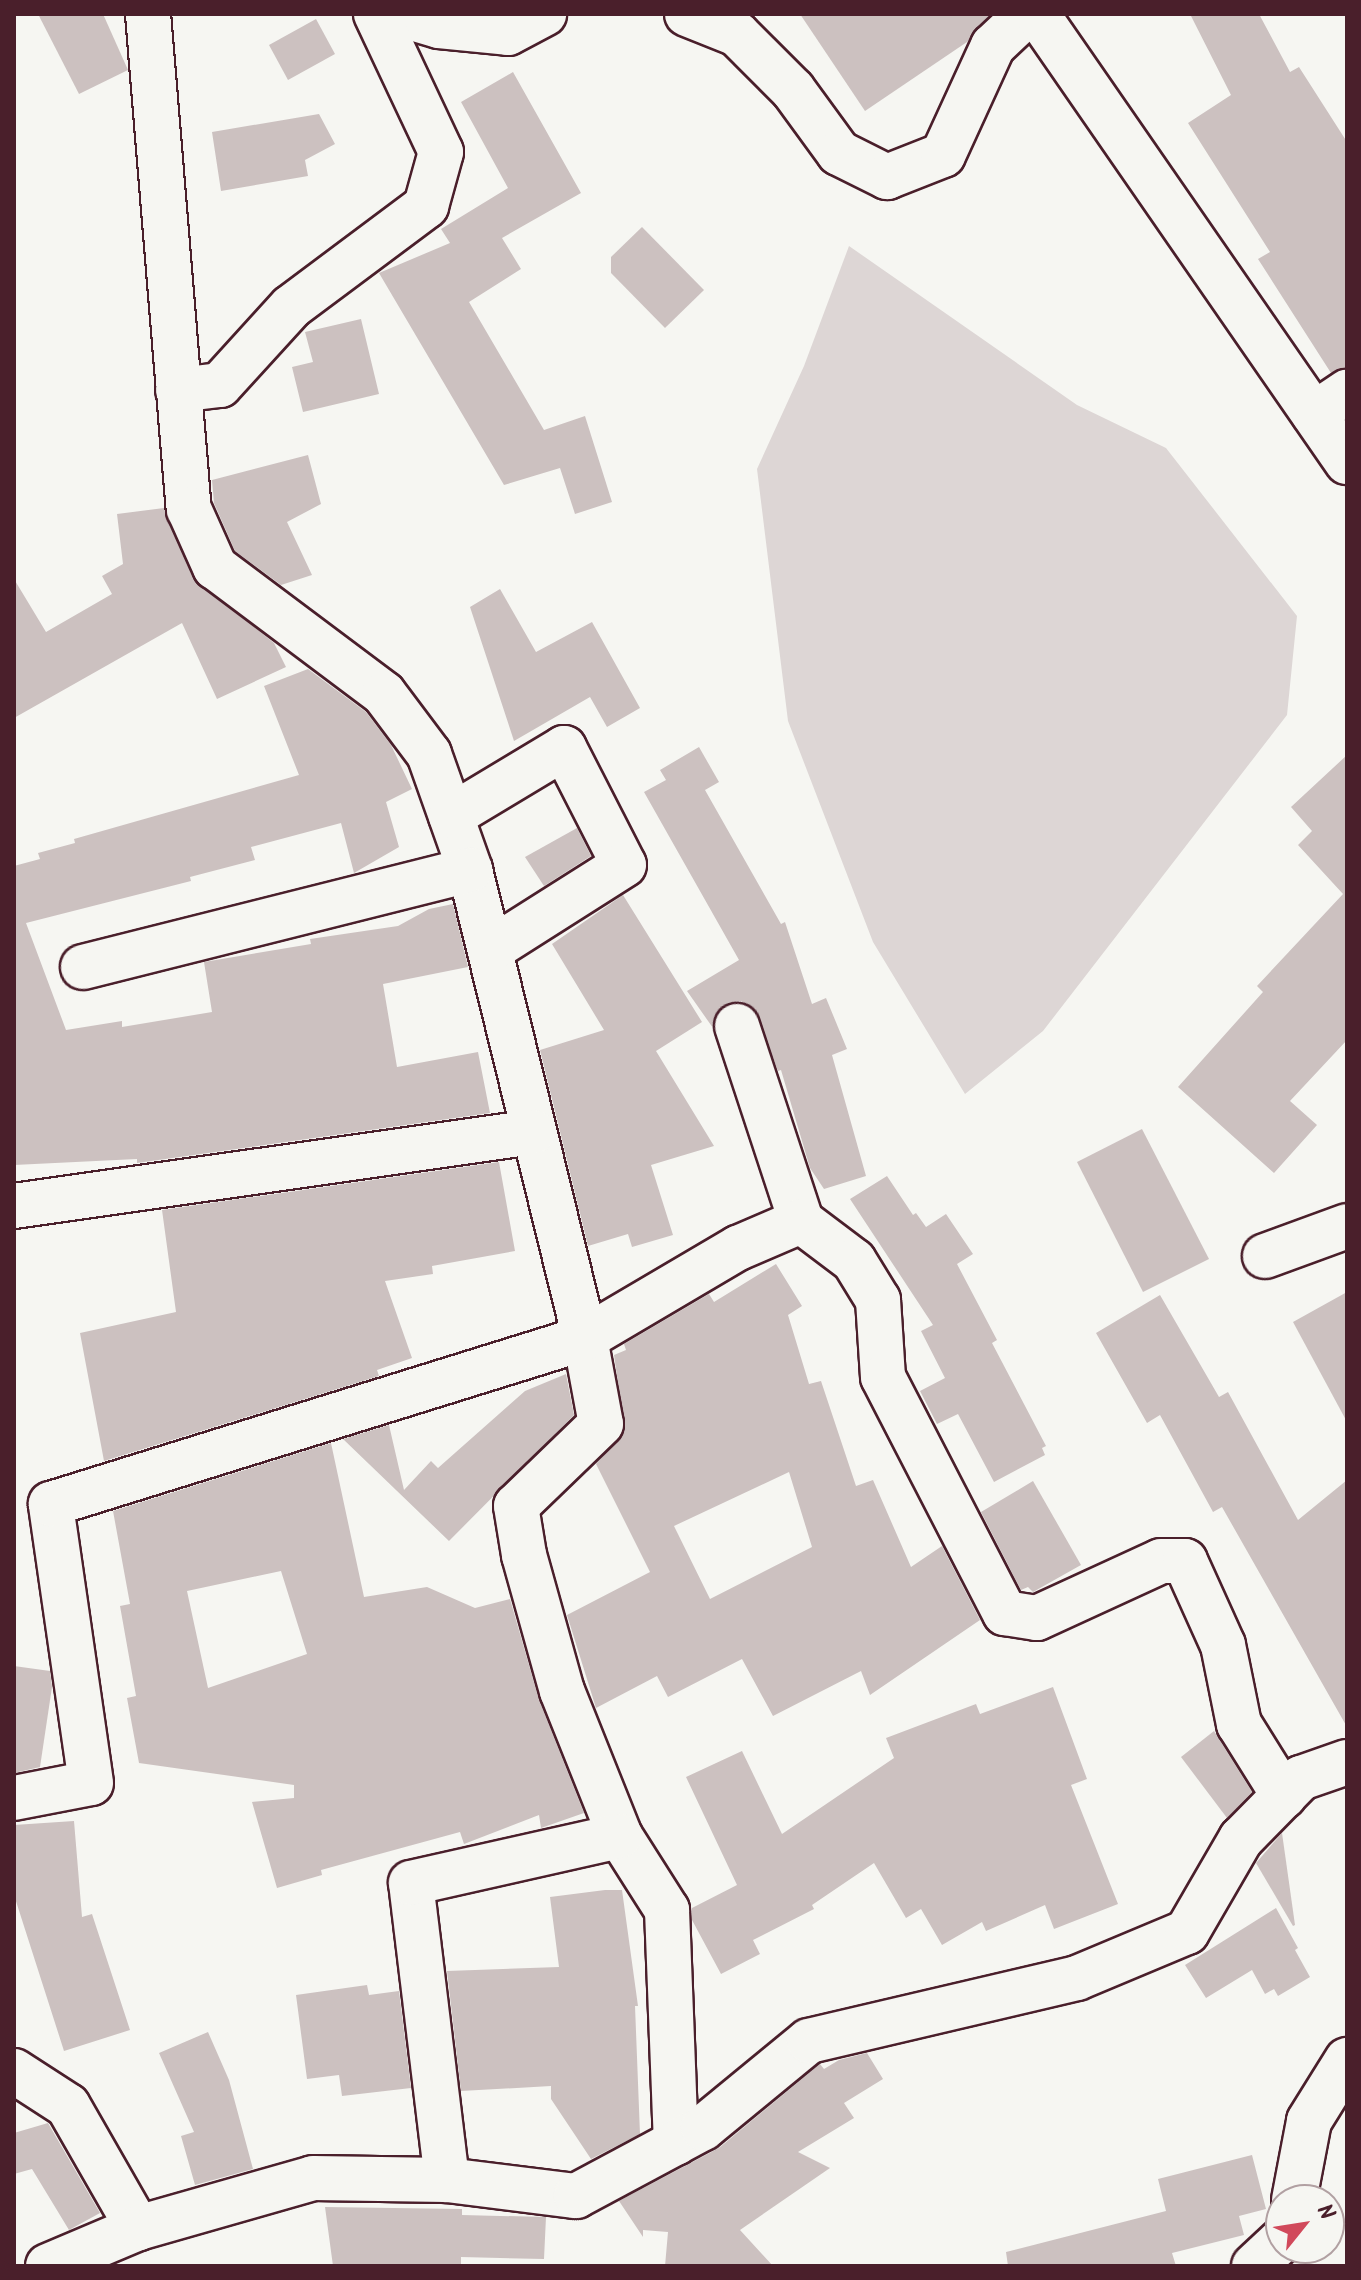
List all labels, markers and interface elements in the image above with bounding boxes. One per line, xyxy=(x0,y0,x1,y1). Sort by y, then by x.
north arrow xyxy=(1265,2184,1345,2264)
text: N xyxy=(1306,2198,1343,2228)

